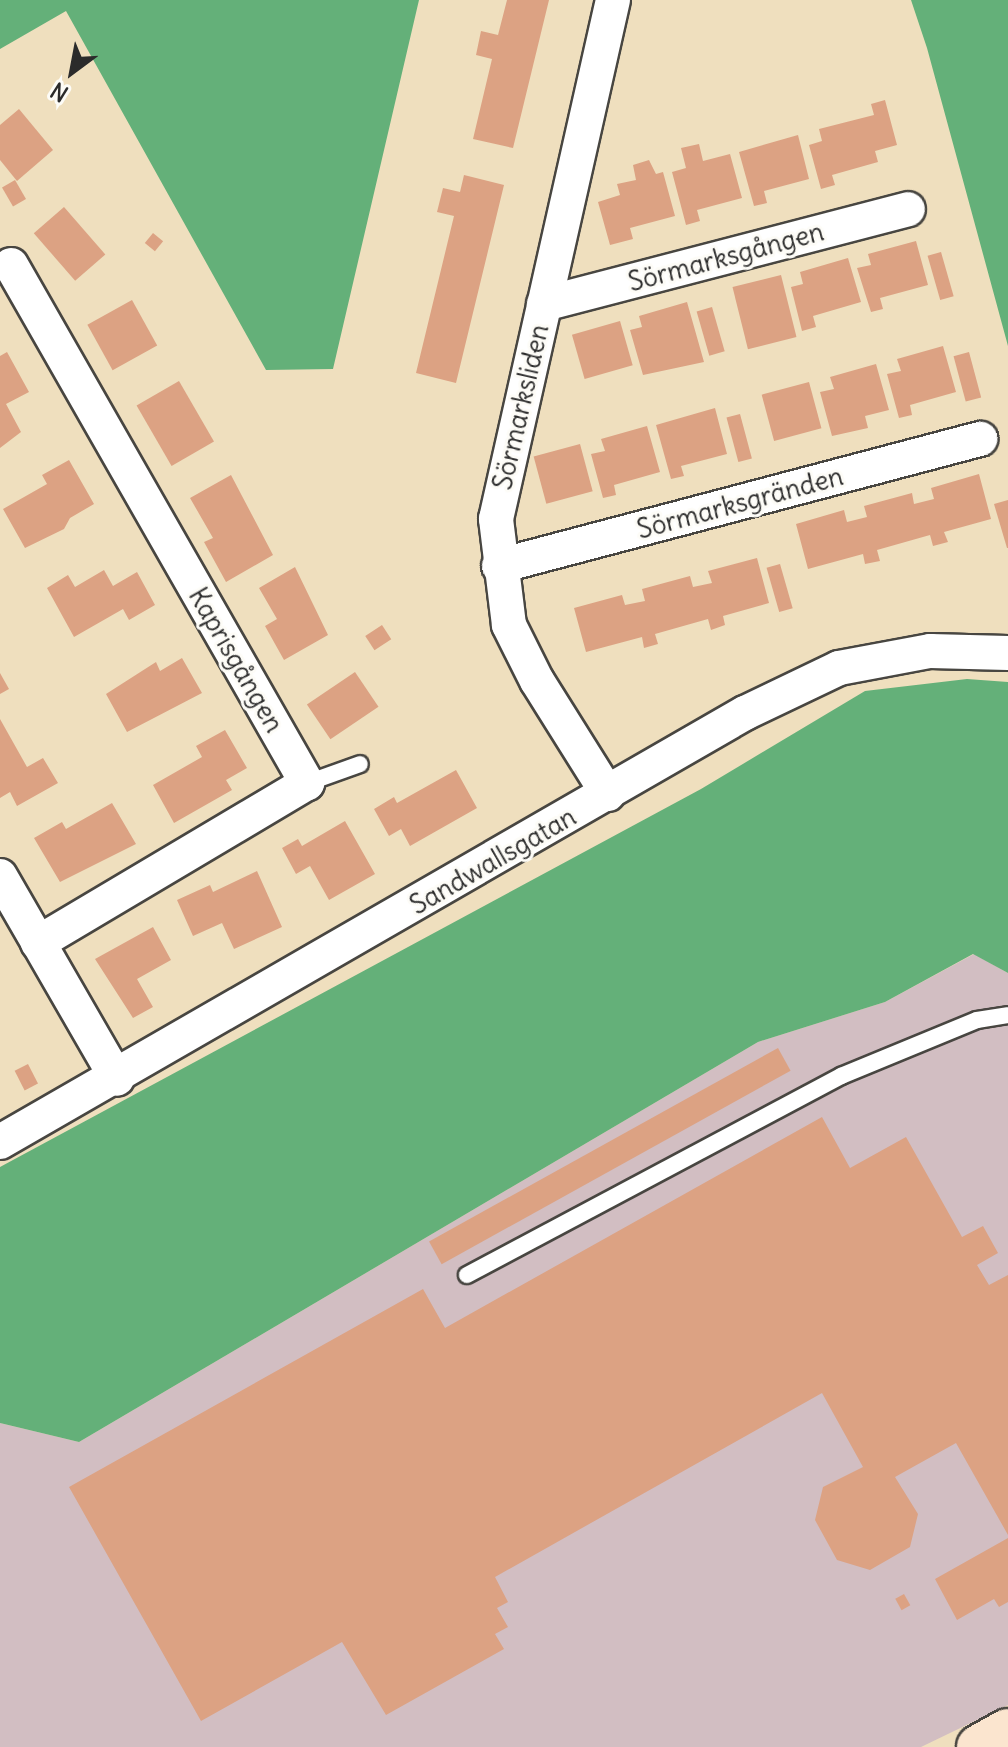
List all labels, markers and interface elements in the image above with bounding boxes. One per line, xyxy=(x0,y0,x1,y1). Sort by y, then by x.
north arrow xyxy=(32,32,112,112)
text: N xyxy=(45,76,73,108)
street label: Sörmarksgången xyxy=(625,216,827,298)
street label: Sörmarksliden xyxy=(487,321,555,493)
street label: Sörmarksgränden xyxy=(634,460,846,546)
street label: Kaprisgången xyxy=(182,582,290,738)
street label: Sandwallsgatan xyxy=(404,801,582,921)

